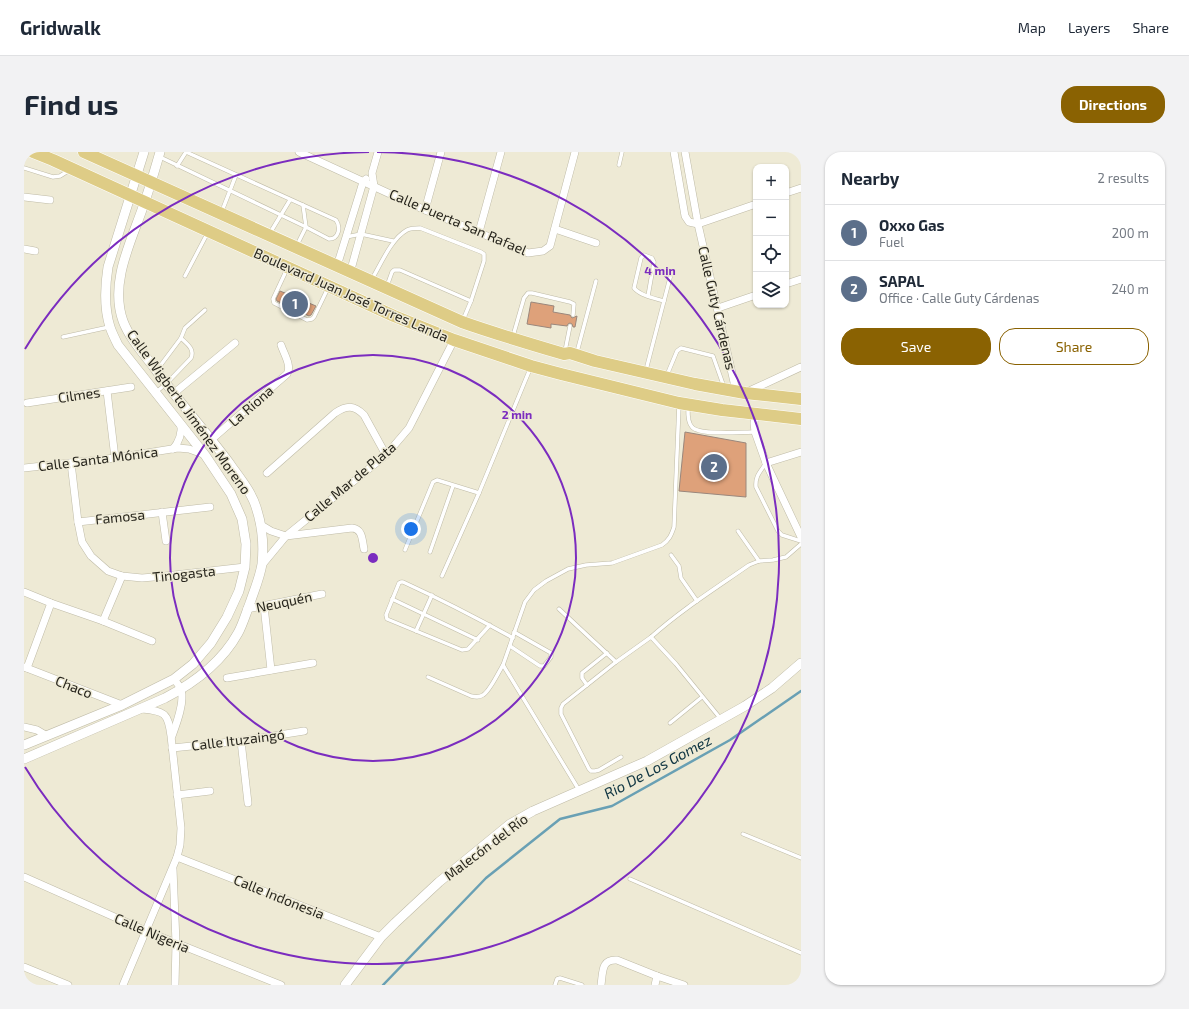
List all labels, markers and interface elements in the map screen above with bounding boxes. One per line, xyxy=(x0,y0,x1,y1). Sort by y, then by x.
text: Gridwalk xyxy=(20,16,101,39)
text: Map xyxy=(1018,19,1046,36)
text: Layers xyxy=(1068,19,1110,36)
text: Share xyxy=(1132,19,1169,36)
button: Directions xyxy=(1061,86,1165,123)
text: Find us xyxy=(24,87,118,121)
map controls xyxy=(753,164,789,308)
button: + xyxy=(753,164,789,200)
text: Nearby xyxy=(841,168,899,188)
text: 2 results xyxy=(1097,170,1149,186)
street label: Calle Puerta San Rafael xyxy=(387,185,530,259)
button: − xyxy=(753,200,789,236)
text: Oxxo Gas xyxy=(879,216,944,234)
text: 1 xyxy=(851,225,857,241)
text: 200 m xyxy=(1112,225,1149,241)
text: Fuel xyxy=(879,234,904,250)
button: locate xyxy=(753,236,789,272)
street label: Boulevard Juan José Torres Landa xyxy=(251,244,451,345)
street label: Calle Guty Cárdenas xyxy=(695,244,740,371)
text: 4 min xyxy=(644,263,676,277)
button: layers xyxy=(753,272,789,308)
text: SAPAL xyxy=(879,272,924,290)
text: 2 xyxy=(850,281,858,297)
text: 240 m xyxy=(1112,281,1149,297)
pin: 1 xyxy=(282,289,308,319)
text: Office · Calle Guty Cárdenas xyxy=(879,290,1039,306)
street label: Calle Wigberto Jiménez Moreno xyxy=(124,326,255,497)
button: Save xyxy=(841,328,991,365)
button: Share xyxy=(999,328,1149,365)
street label: La Riona xyxy=(225,382,277,430)
street label: Cilmes xyxy=(57,383,101,406)
text: 2 min xyxy=(502,407,532,421)
street label: Calle Mar de Plata xyxy=(300,438,399,525)
street label: Calle Santa Mónica xyxy=(37,443,159,474)
pin: 2 xyxy=(701,452,727,482)
street label: Famosa xyxy=(94,505,146,528)
your location xyxy=(401,519,421,539)
centre of rings xyxy=(366,551,380,565)
street label: Tinogasta xyxy=(152,562,216,585)
street label: Neuquén xyxy=(254,587,314,616)
street label: Chaco xyxy=(53,671,95,702)
street label: Calle Ituzaingó xyxy=(190,725,286,754)
water label: Rio De Los Gomez xyxy=(601,730,715,802)
street label: Malecón del Río xyxy=(441,810,531,884)
street label: Calle Indonesia xyxy=(231,871,327,922)
street label: Calle Nigeria xyxy=(112,909,192,956)

